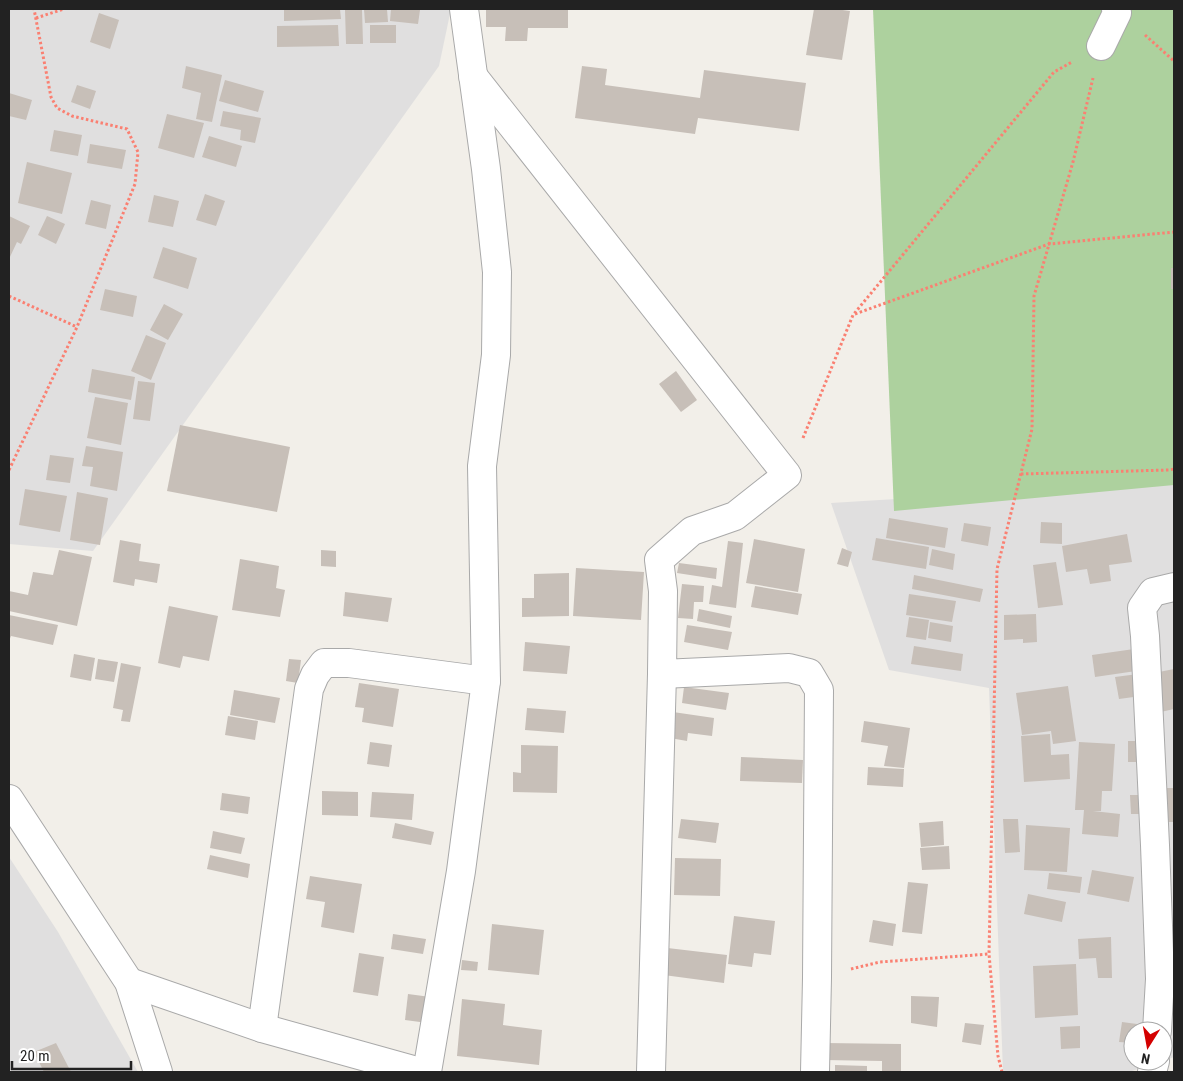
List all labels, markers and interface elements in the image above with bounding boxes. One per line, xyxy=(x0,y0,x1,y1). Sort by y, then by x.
north arrow xyxy=(1123,1021,1173,1071)
scale bar xyxy=(12,1038,131,1070)
text: 20 m xyxy=(20,1047,50,1065)
text: N xyxy=(1140,1050,1151,1067)

